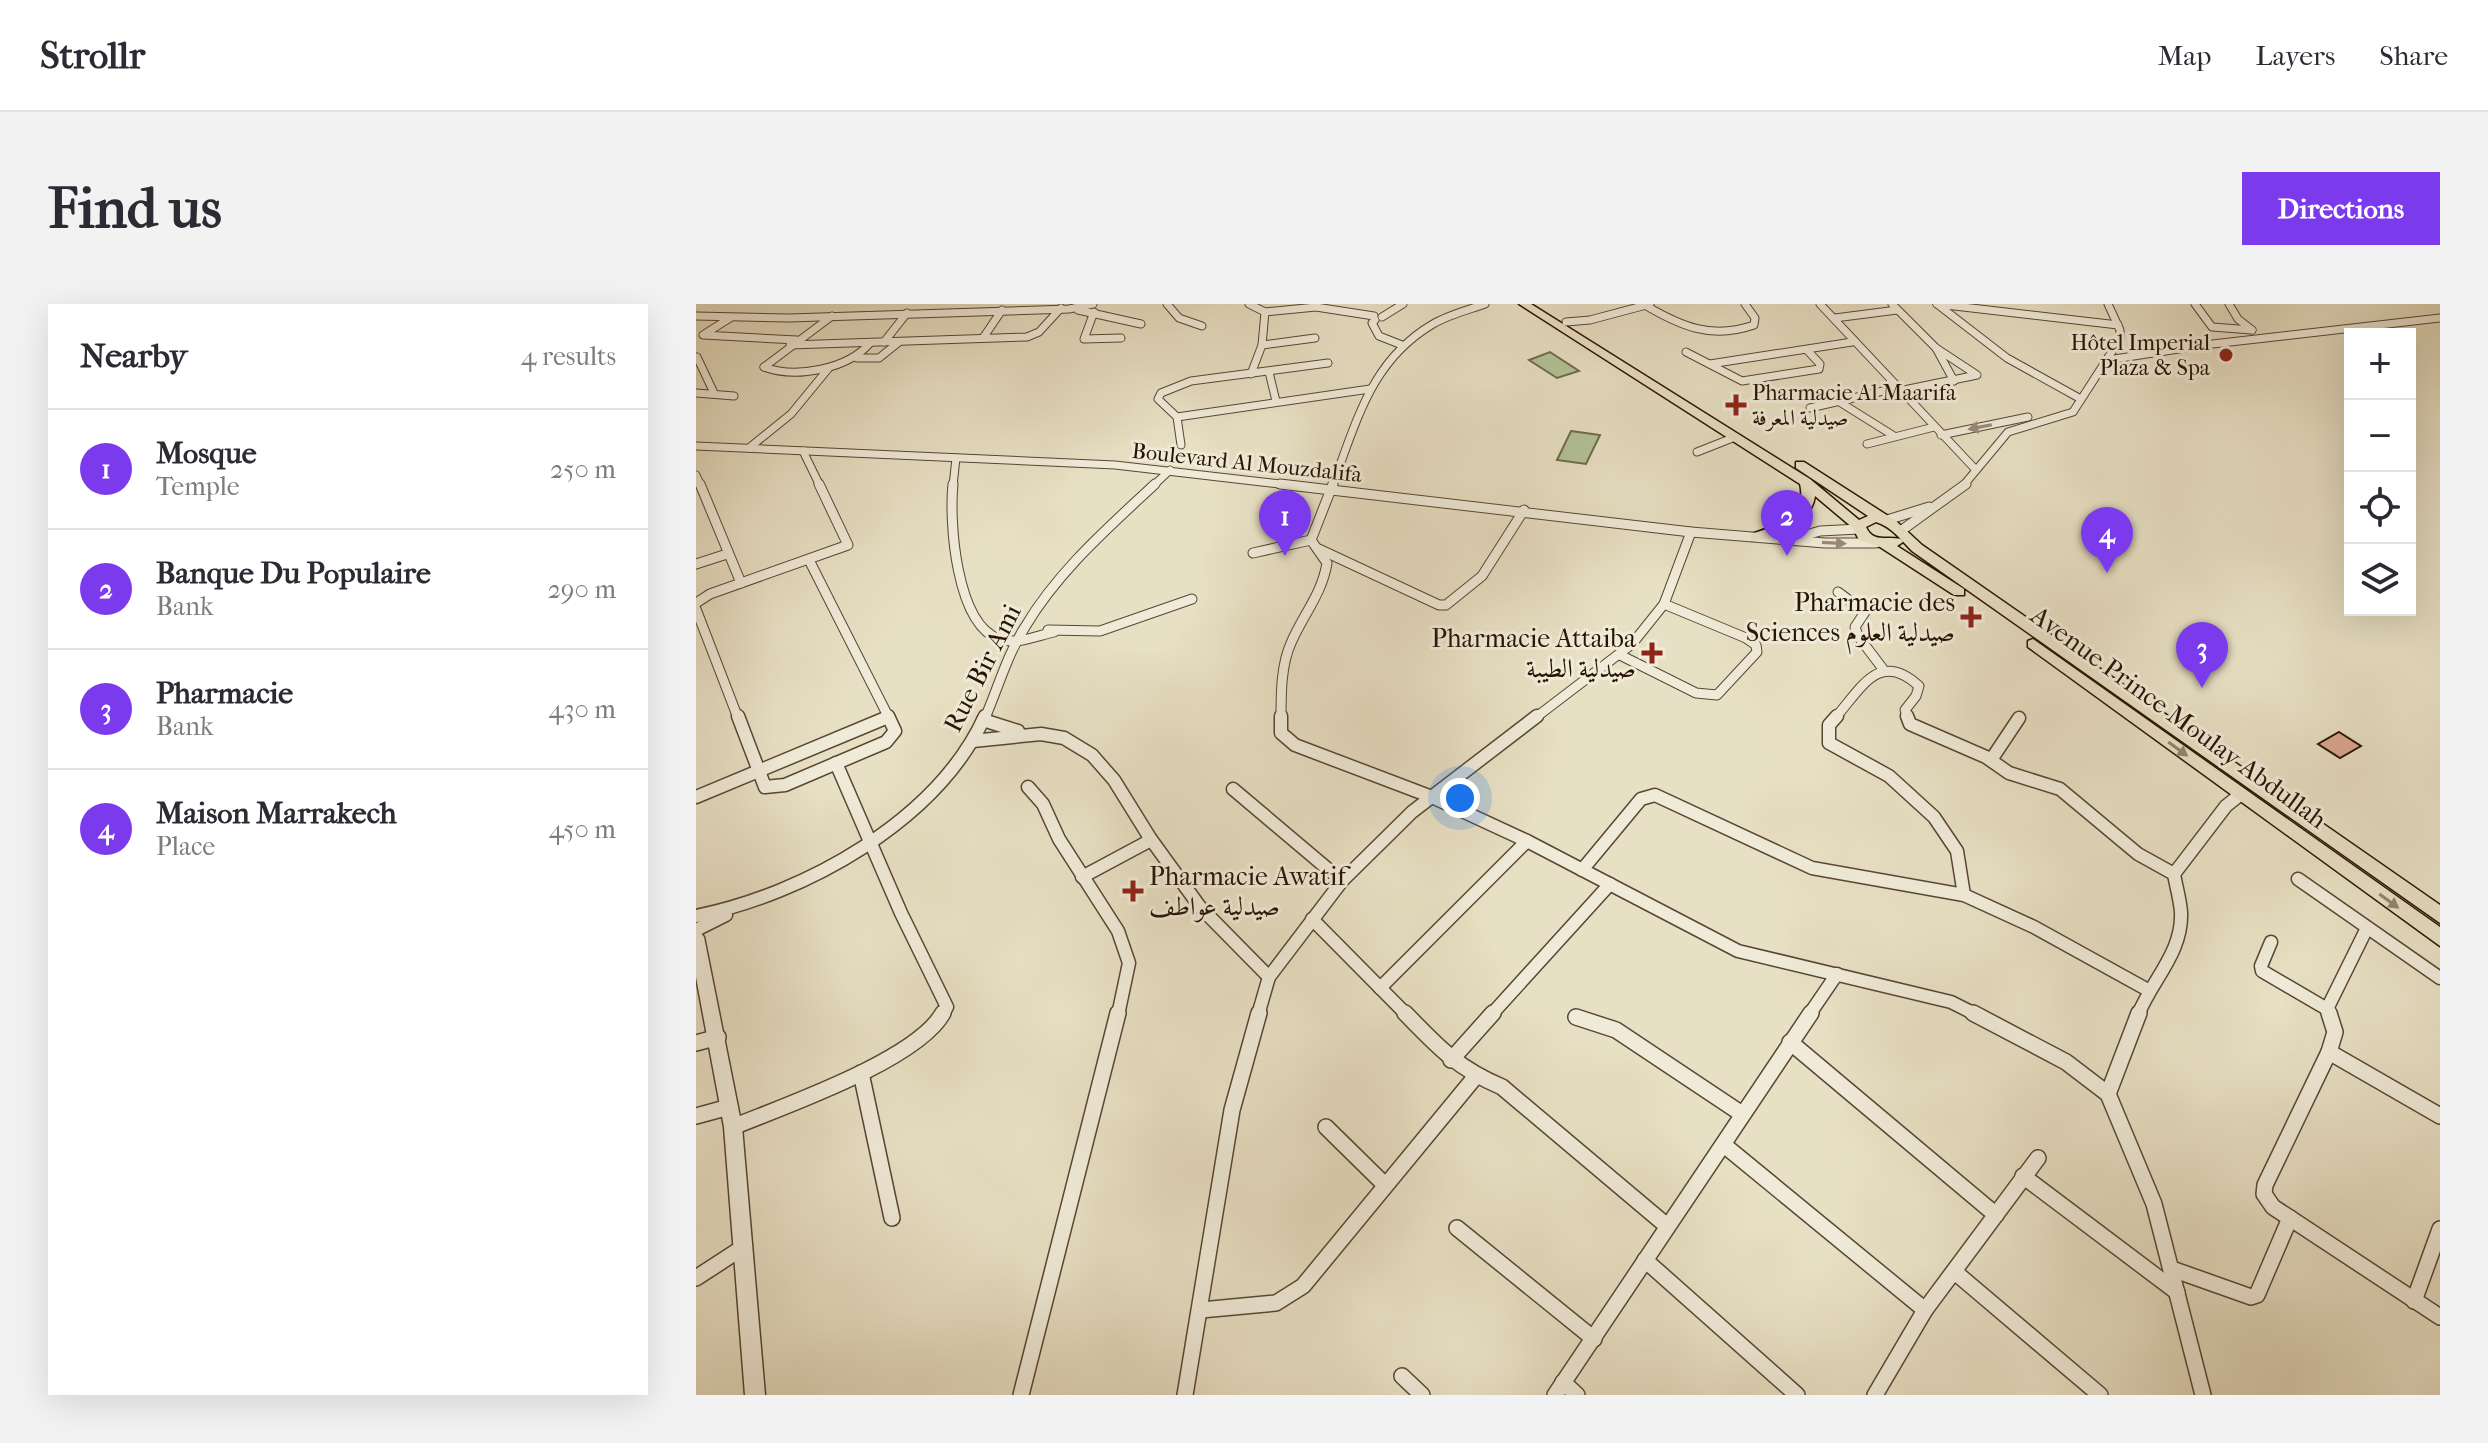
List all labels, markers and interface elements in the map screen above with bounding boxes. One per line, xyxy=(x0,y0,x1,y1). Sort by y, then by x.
text: Strollr xyxy=(40,33,145,78)
text: Map xyxy=(2158,39,2211,72)
text: Layers xyxy=(2255,39,2335,72)
text: Share xyxy=(2379,39,2448,72)
button: Directions xyxy=(2242,172,2440,245)
text: Find us xyxy=(48,176,222,241)
map controls xyxy=(2344,328,2416,616)
button: + xyxy=(2344,328,2416,400)
place label: Hôtel Imperial Plaza & Spa xyxy=(2071,330,2211,381)
text: Nearby xyxy=(80,336,187,376)
text: 4 results xyxy=(521,341,616,372)
marker: Hôtel Imperial Plaza & Spa xyxy=(2217,346,2235,364)
place label: Pharmacie Al Maarifa صيدلية المعرفة xyxy=(1752,380,1957,432)
marker: Pharmacie Al Maarifa صيدلية المعرفة xyxy=(1727,396,1745,414)
button: − xyxy=(2344,400,2416,472)
one-way arrow xyxy=(1967,422,1992,434)
text: Mosque xyxy=(156,436,257,471)
street label: Boulevard Al Mouzdalifa xyxy=(1131,438,1364,488)
text: 1 xyxy=(101,454,111,485)
text: 250 m xyxy=(550,454,616,485)
text: Temple xyxy=(156,471,240,502)
button: locate xyxy=(2344,472,2416,544)
pin: 1 xyxy=(1259,490,1311,556)
pin: 2 xyxy=(1761,490,1813,556)
pin: 4 xyxy=(2081,507,2133,573)
one-way arrow xyxy=(1822,537,1847,550)
button: layers xyxy=(2344,544,2416,616)
text: Banque Du Populaire xyxy=(156,556,431,591)
text: 2 xyxy=(99,574,113,605)
text: 290 m xyxy=(547,574,616,605)
place label: Pharmacie des Sciences صيدلية العلوم xyxy=(1746,587,1955,655)
text: Bank xyxy=(156,591,213,622)
street label: Rue Bir Ami xyxy=(937,599,1028,737)
street label: Avenue Prince Moulay Abdullah xyxy=(2024,599,2333,836)
marker: Pharmacie des Sciences صيدلية العلوم xyxy=(1962,608,1980,626)
pin: 3 xyxy=(2176,622,2228,688)
place label: Pharmacie Attaiba صيدلية الطيبة xyxy=(1431,623,1637,684)
marker: Pharmacie Attaiba صيدلية الطيبة xyxy=(1643,644,1661,662)
text: Pharmacie xyxy=(156,676,293,711)
text: 3 xyxy=(101,694,111,725)
text: 430 m xyxy=(548,694,616,725)
text: Bank xyxy=(156,711,213,742)
one-way arrow xyxy=(2168,740,2188,756)
your location xyxy=(1440,778,1480,818)
text: Maison Marrakech xyxy=(156,796,397,831)
text: 4 xyxy=(98,814,114,845)
text: 450 m xyxy=(549,814,616,845)
text: Place xyxy=(156,831,215,862)
place label: Pharmacie Awatif صيدلية عواطف xyxy=(1149,861,1351,923)
marker: Pharmacie Awatif صيدلية عواطف xyxy=(1124,882,1142,900)
one-way arrow xyxy=(2378,893,2399,908)

